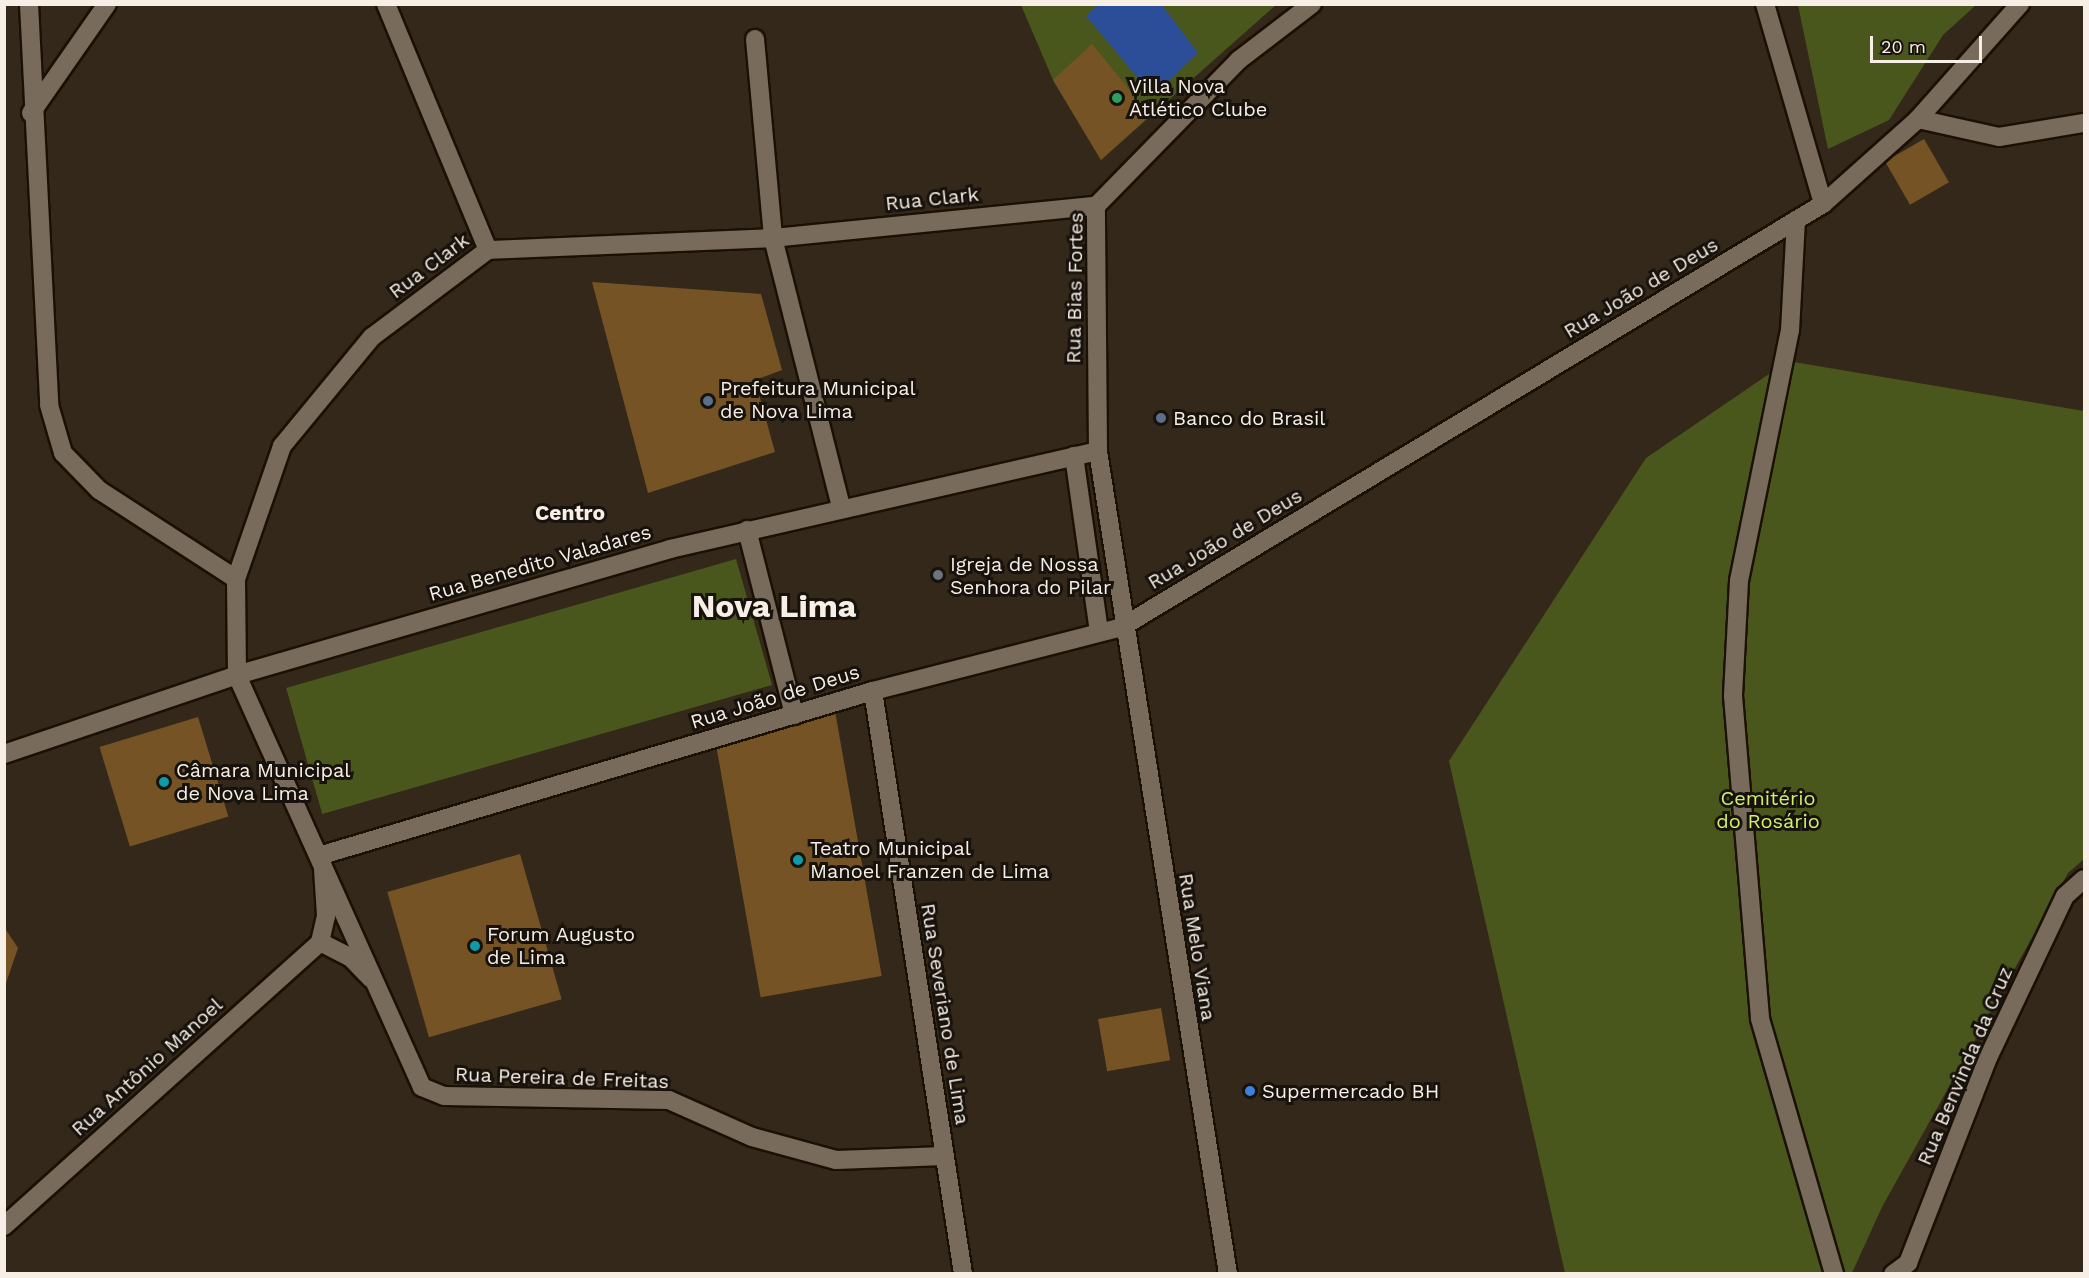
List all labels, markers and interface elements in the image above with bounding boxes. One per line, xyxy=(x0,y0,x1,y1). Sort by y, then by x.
scale bar xyxy=(1873,24,1986,62)
text: 20 m xyxy=(1881,36,1926,57)
place label: Villa Nova Atlético Clube xyxy=(1129,74,1267,121)
marker: Villa Nova Atlético Clube xyxy=(1110,91,1124,105)
street label: Rua Clark xyxy=(884,182,980,216)
street label: Rua Bias Fortes xyxy=(1062,212,1088,364)
street label: Rua Clark xyxy=(384,228,474,304)
street label: Rua João de Deus xyxy=(1559,232,1723,344)
place label: Prefeitura Municipal de Nova Lima xyxy=(720,377,916,424)
marker: Prefeitura Municipal de Nova Lima xyxy=(701,394,715,408)
place label: Banco do Brasil xyxy=(1173,406,1325,430)
marker: Banco do Brasil xyxy=(1154,411,1168,425)
street label: Rua João de Deus xyxy=(1143,483,1307,595)
district label: Centro xyxy=(535,500,605,526)
street label: Rua Benedito Valadares xyxy=(425,520,655,606)
place label: Igreja de Nossa Senhora do Pilar xyxy=(950,552,1112,599)
marker: Igreja de Nossa Senhora do Pilar xyxy=(931,568,945,582)
district label: Nova Lima xyxy=(692,587,856,625)
street label: Rua João de Deus xyxy=(687,660,863,734)
place label: Câmara Municipal de Nova Lima xyxy=(176,759,351,806)
marker: Câmara Municipal de Nova Lima xyxy=(157,775,171,789)
park label: Cemitério do Rosário xyxy=(1716,786,1820,833)
place label: Teatro Municipal Manoel Franzen de Lima xyxy=(810,837,1050,884)
marker: Teatro Municipal Manoel Franzen de Lima xyxy=(791,853,805,867)
street label: Rua Melo Viana xyxy=(1173,871,1221,1023)
street label: Rua Severiano de Lima xyxy=(916,901,974,1127)
place label: Forum Augusto de Lima xyxy=(487,922,636,969)
marker: Forum Augusto de Lima xyxy=(468,939,482,953)
street label: Rua Benvinda da Cruz xyxy=(1912,963,2018,1169)
street label: Rua Antônio Manoel xyxy=(66,992,228,1142)
street label: Rua Pereira de Freitas xyxy=(454,1062,670,1094)
place label: Supermercado BH xyxy=(1262,1079,1439,1103)
marker: Supermercado BH xyxy=(1243,1084,1257,1098)

